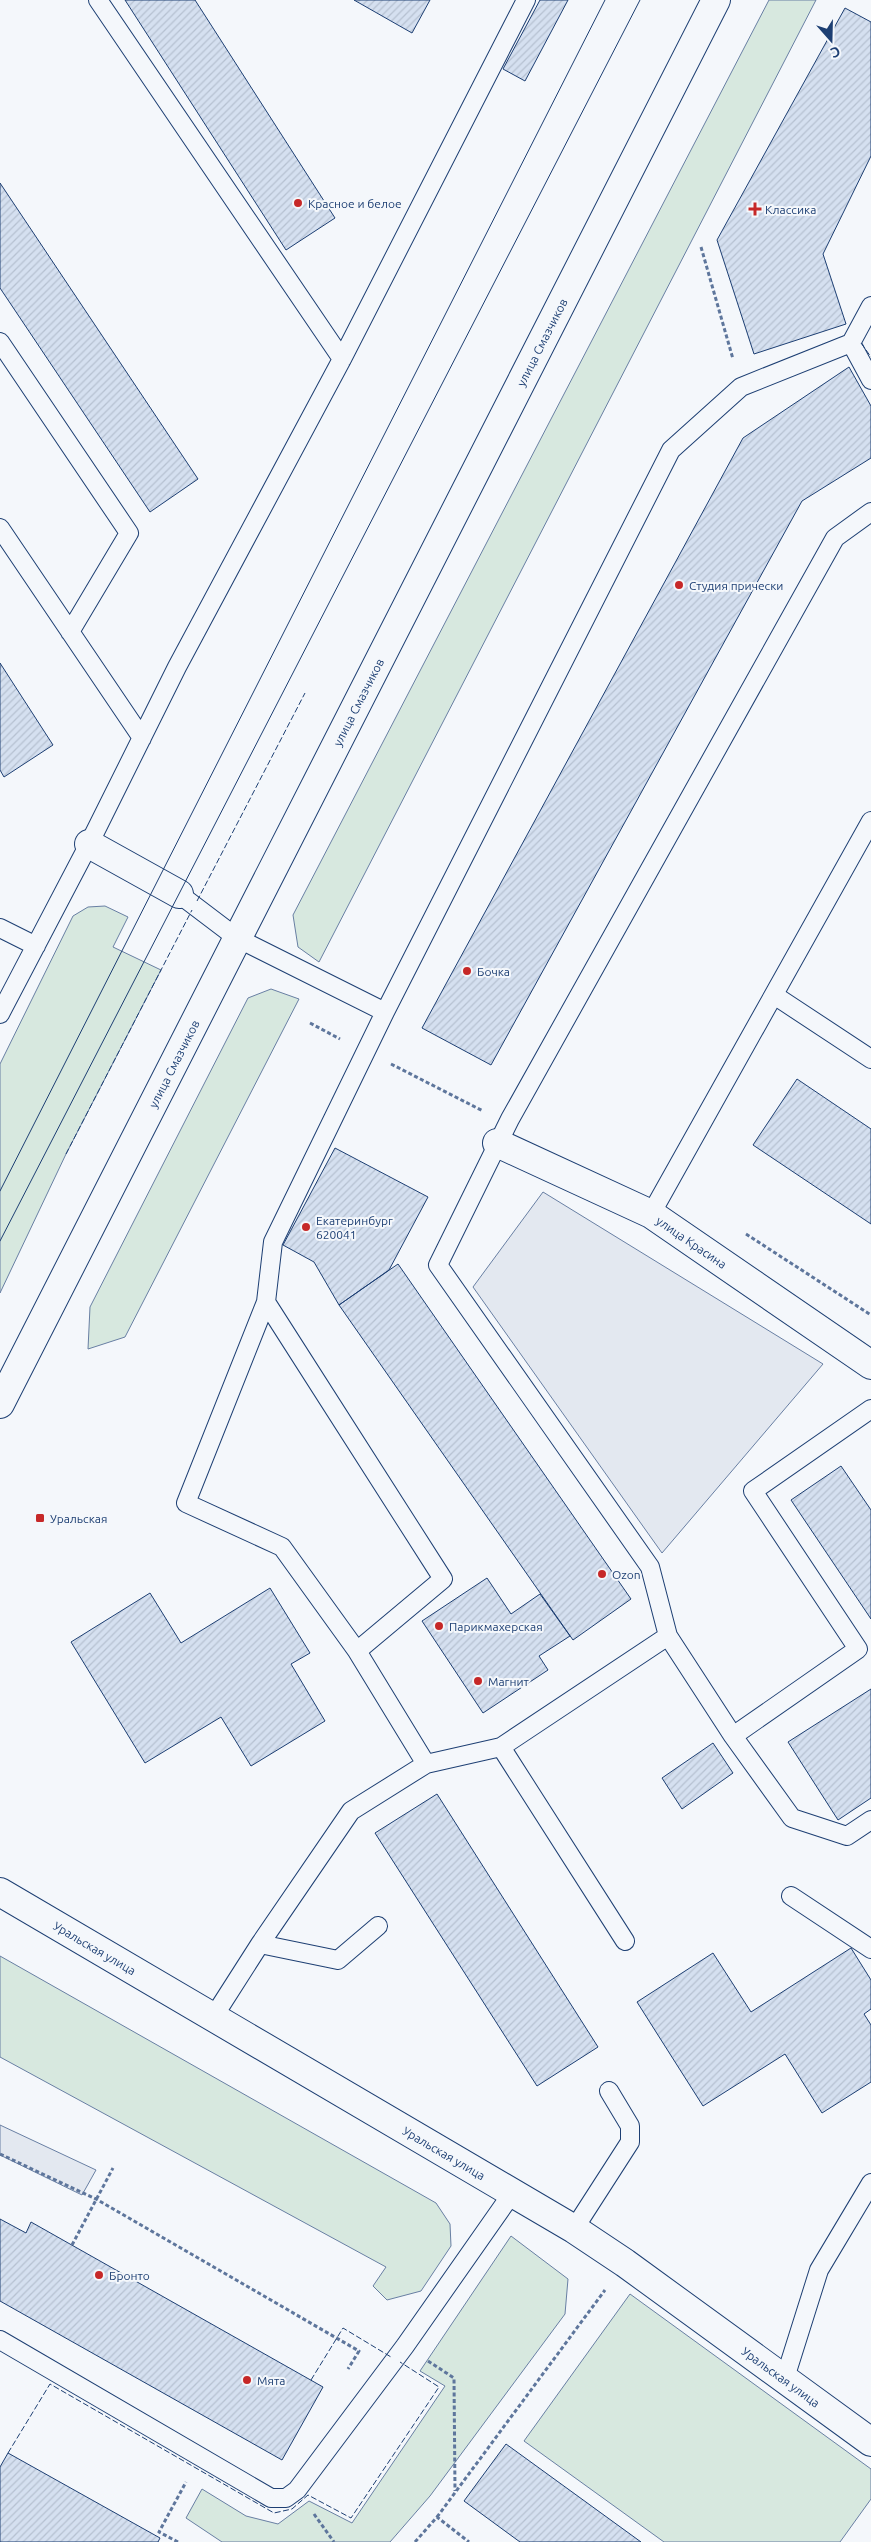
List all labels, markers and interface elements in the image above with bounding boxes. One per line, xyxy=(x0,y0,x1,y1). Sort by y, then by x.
north arrow xyxy=(806,15,856,65)
text: С xyxy=(828,43,842,61)
marker: Красное и белое xyxy=(292,197,304,209)
place label: Красное и белое xyxy=(308,197,402,210)
marker: Классика xyxy=(749,203,761,215)
place label: Классика xyxy=(765,203,816,216)
street label: улица Смазчиков xyxy=(514,296,569,388)
marker: Студия прически xyxy=(673,579,685,591)
place label: Студия прически xyxy=(689,579,783,592)
street label: улица Смазчиков xyxy=(330,656,386,748)
marker: Бочка xyxy=(461,965,473,977)
place label: Бочка xyxy=(477,965,510,978)
street label: улица Смазчиков xyxy=(146,1018,201,1110)
street label: улица Красина xyxy=(654,1213,729,1271)
place label: Екатеринбург 620041 xyxy=(316,1214,393,1241)
marker: Екатеринбург 620041 xyxy=(300,1221,312,1233)
marker: Уральская xyxy=(34,1512,46,1524)
place label: Уральская xyxy=(50,1512,107,1525)
marker: Ozon xyxy=(596,1568,608,1580)
place label: Ozon xyxy=(612,1568,641,1581)
marker: Парикмахерская xyxy=(433,1620,445,1632)
place label: Парикмахерская xyxy=(449,1620,543,1633)
marker: Магнит xyxy=(472,1675,484,1687)
place label: Магнит xyxy=(488,1675,530,1688)
street label: Уральская улица xyxy=(51,1919,138,1977)
street label: Уральская улица xyxy=(401,2124,488,2182)
marker: Бронто xyxy=(93,2269,105,2281)
place label: Бронто xyxy=(109,2269,150,2282)
street label: Уральская улица xyxy=(740,2344,823,2409)
marker: Мята xyxy=(241,2374,253,2386)
place label: Мята xyxy=(257,2374,285,2387)

